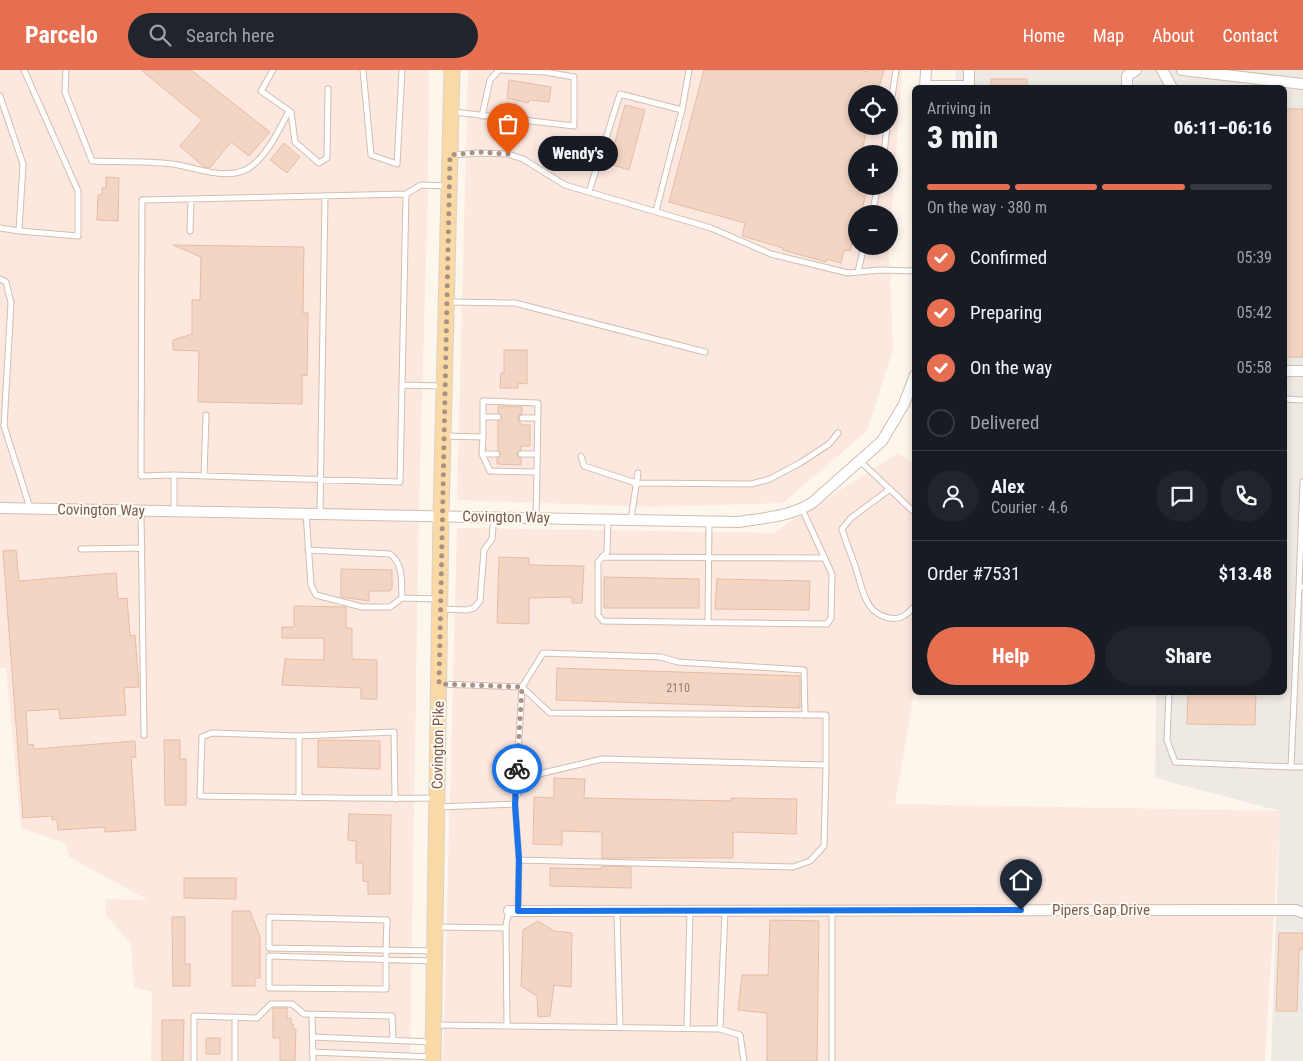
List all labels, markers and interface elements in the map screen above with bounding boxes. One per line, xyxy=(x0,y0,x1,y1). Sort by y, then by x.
search box xyxy=(128,13,478,58)
text: Parcelo xyxy=(25,21,98,49)
icon: search xyxy=(146,21,174,49)
text: Search here xyxy=(186,24,274,47)
text: Home xyxy=(1023,25,1065,46)
text: Map xyxy=(1093,25,1124,46)
text: About xyxy=(1152,25,1194,46)
text: Contact xyxy=(1222,25,1278,46)
map controls xyxy=(848,85,898,255)
button: locate xyxy=(848,85,898,135)
text: Arriving in xyxy=(927,99,991,118)
pin xyxy=(487,103,529,154)
icon: bag xyxy=(494,110,522,138)
text: 06:11–06:16 xyxy=(1174,116,1272,139)
text: 3 min xyxy=(927,118,998,156)
callout: Wendy's xyxy=(538,136,618,172)
text: Wendy's xyxy=(552,144,604,163)
button: + xyxy=(848,145,898,195)
text: On the way · 380 m xyxy=(927,198,1047,217)
button: − xyxy=(848,205,898,255)
icon: check xyxy=(927,244,955,272)
text: Confirmed xyxy=(970,246,1047,269)
text: 05:39 xyxy=(1237,248,1272,267)
icon: check xyxy=(927,299,955,327)
text: Preparing xyxy=(970,301,1042,324)
text: 05:42 xyxy=(1237,303,1272,322)
icon: check xyxy=(927,354,955,382)
text: On the way xyxy=(970,356,1052,379)
text: 05:58 xyxy=(1237,358,1272,377)
text: Delivered xyxy=(970,411,1039,434)
button: person xyxy=(927,470,979,522)
button: chat xyxy=(1156,470,1208,522)
button: phone xyxy=(1220,470,1272,522)
text: Alex xyxy=(991,475,1025,498)
text: Courier · 4.6 xyxy=(991,498,1068,517)
street label: Covington Way xyxy=(57,500,145,520)
street label: Covington Way xyxy=(462,507,550,527)
text: Order #7531 xyxy=(927,562,1020,585)
text: $13.48 xyxy=(1218,562,1272,585)
button: Help xyxy=(927,627,1095,685)
button: Share xyxy=(1105,627,1272,685)
house number: 2110 xyxy=(666,681,690,695)
street label: Covington Pike xyxy=(428,701,448,789)
courier xyxy=(492,744,542,794)
icon: bike xyxy=(503,755,531,783)
pin xyxy=(1000,859,1042,910)
icon: home xyxy=(1007,866,1035,894)
street label: Pipers Gap Drive xyxy=(1052,901,1150,919)

